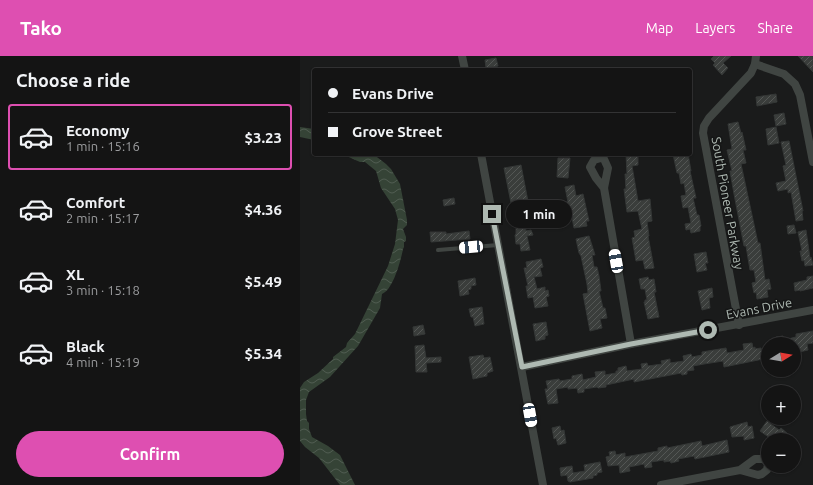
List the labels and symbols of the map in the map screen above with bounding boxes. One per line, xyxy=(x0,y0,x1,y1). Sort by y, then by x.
street label: South Pioneer Parkway xyxy=(709,136,747,270)
callout: 1 min xyxy=(506,200,572,228)
route end xyxy=(483,205,501,223)
car xyxy=(459,240,483,254)
car xyxy=(608,248,624,274)
street label: Evans Drive xyxy=(725,295,793,321)
route start xyxy=(699,321,717,339)
north arrow xyxy=(761,337,801,377)
car xyxy=(522,402,538,428)

